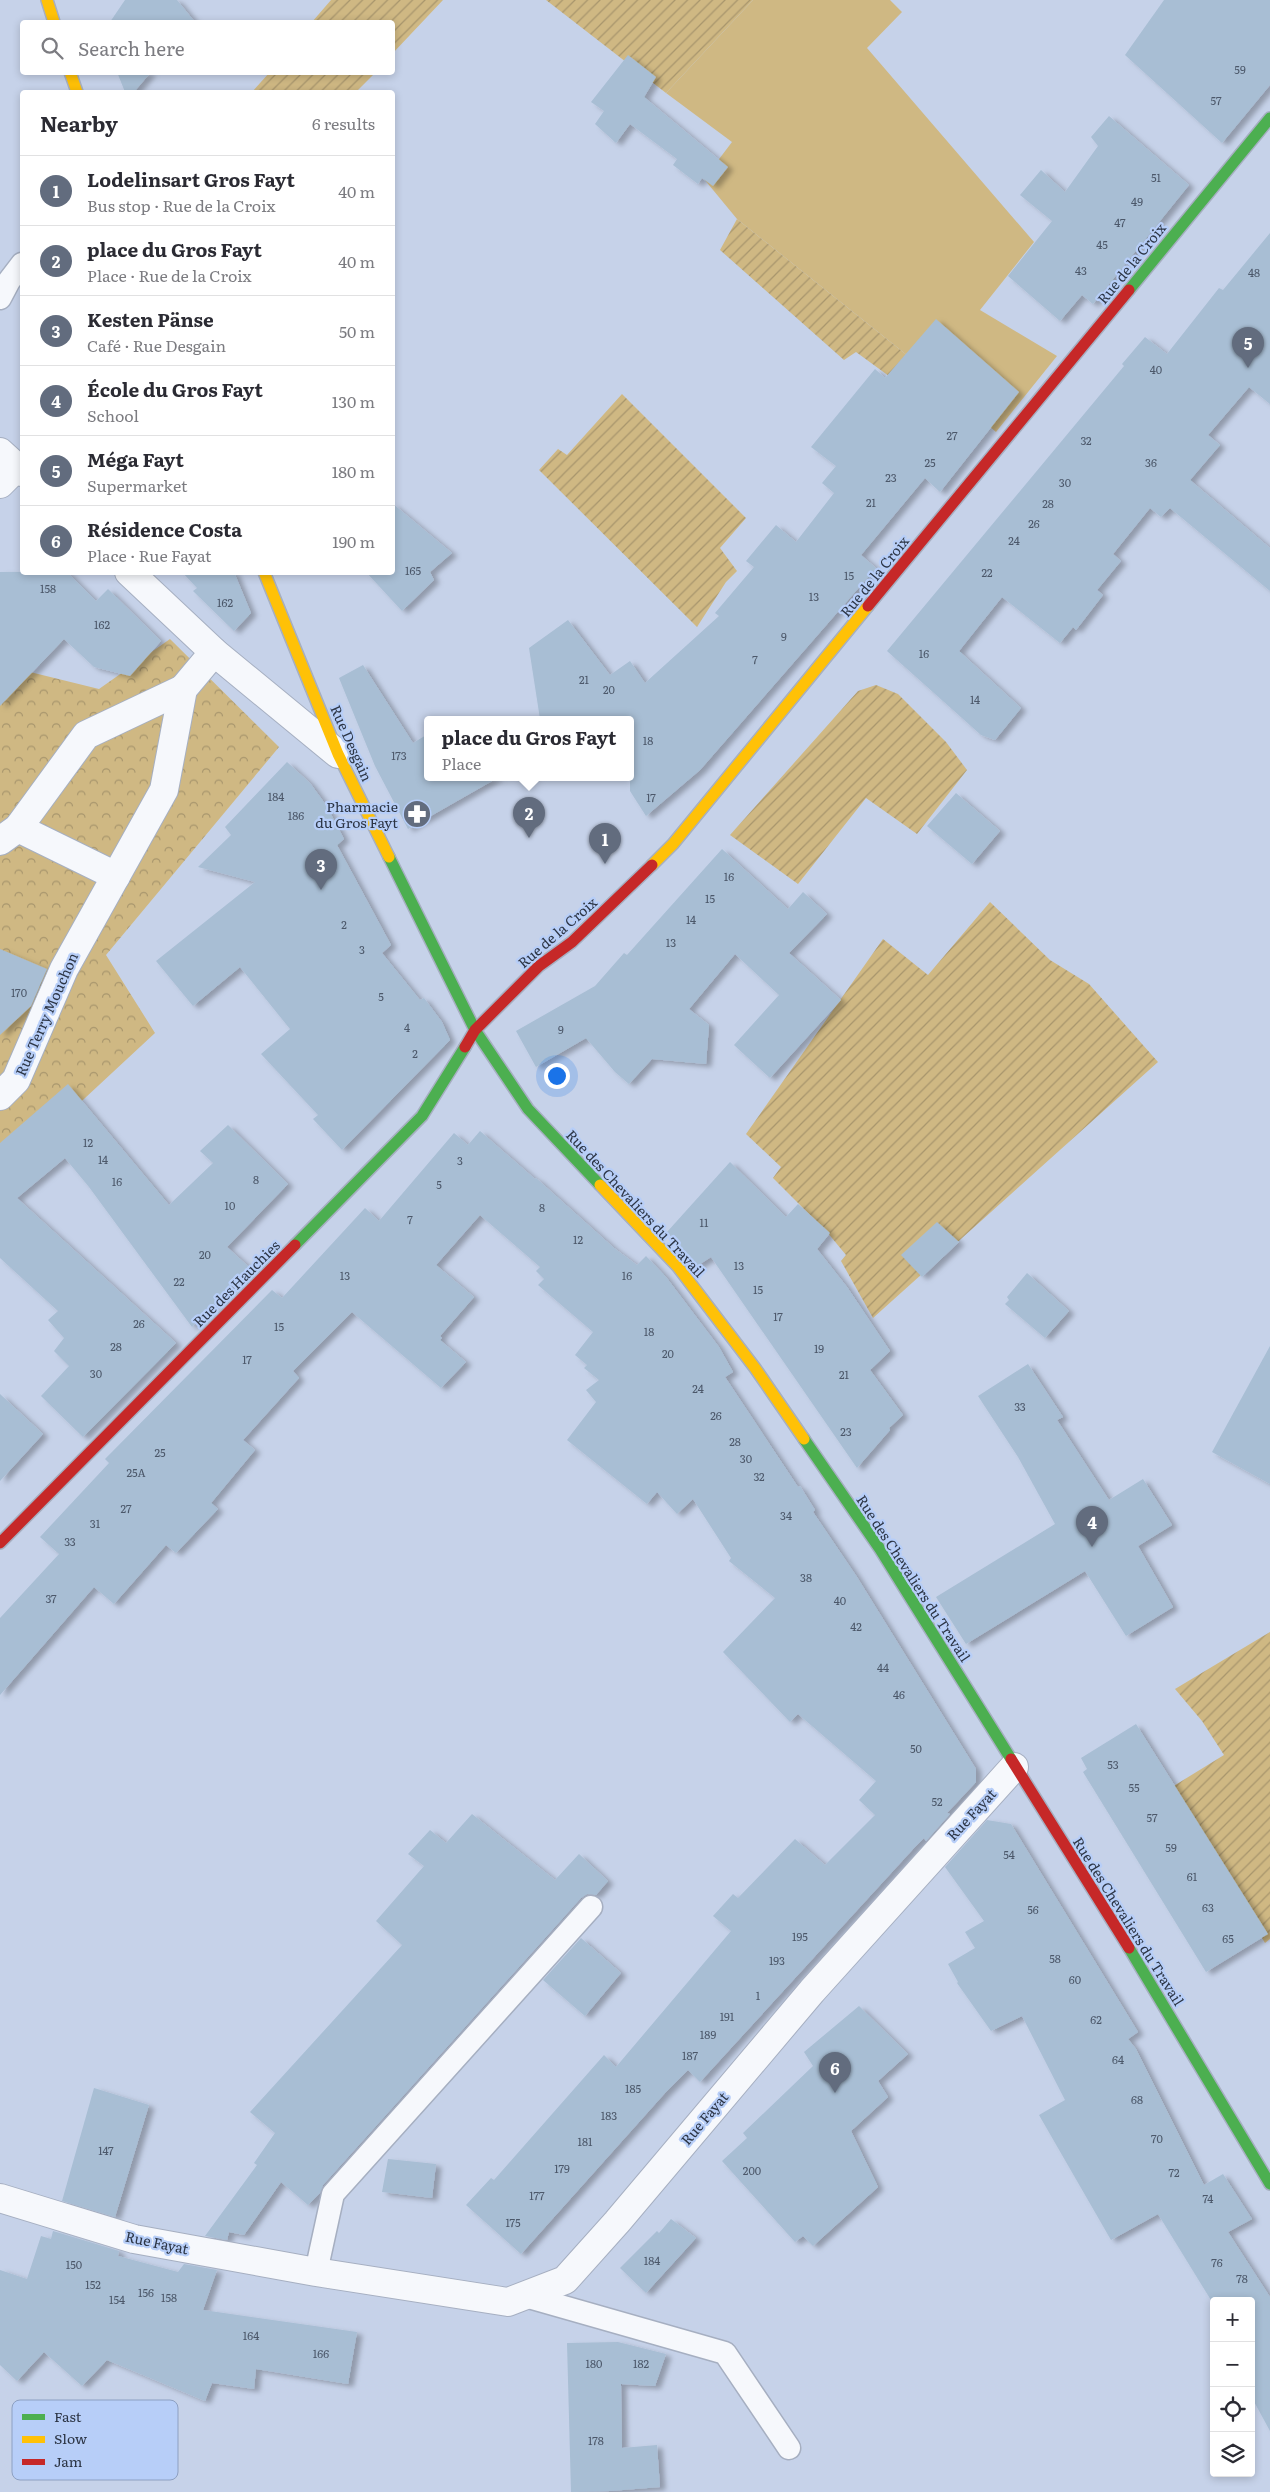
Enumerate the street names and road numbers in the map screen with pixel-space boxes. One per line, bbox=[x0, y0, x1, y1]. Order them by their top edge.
street label: Rue de la Croix bbox=[1092, 218, 1170, 308]
street label: Rue de la Croix bbox=[835, 531, 913, 621]
street label: Rue Desgain bbox=[326, 702, 378, 784]
street label: Rue de la Croix bbox=[513, 892, 601, 972]
street label: Rue Terry Mouchon bbox=[10, 949, 82, 1079]
street label: Rue des Chevaliers du Travail bbox=[562, 1125, 710, 1282]
street label: Rue des Hauchies bbox=[188, 1235, 284, 1331]
street label: Rue des Chevaliers du Travail bbox=[852, 1491, 976, 1666]
street label: Rue Fayat bbox=[942, 1784, 1000, 1844]
street label: Rue des Chevaliers du Travail bbox=[1069, 1833, 1189, 2009]
street label: Rue Fayat bbox=[676, 2087, 732, 2149]
street label: Rue Fayat bbox=[124, 2226, 191, 2258]

